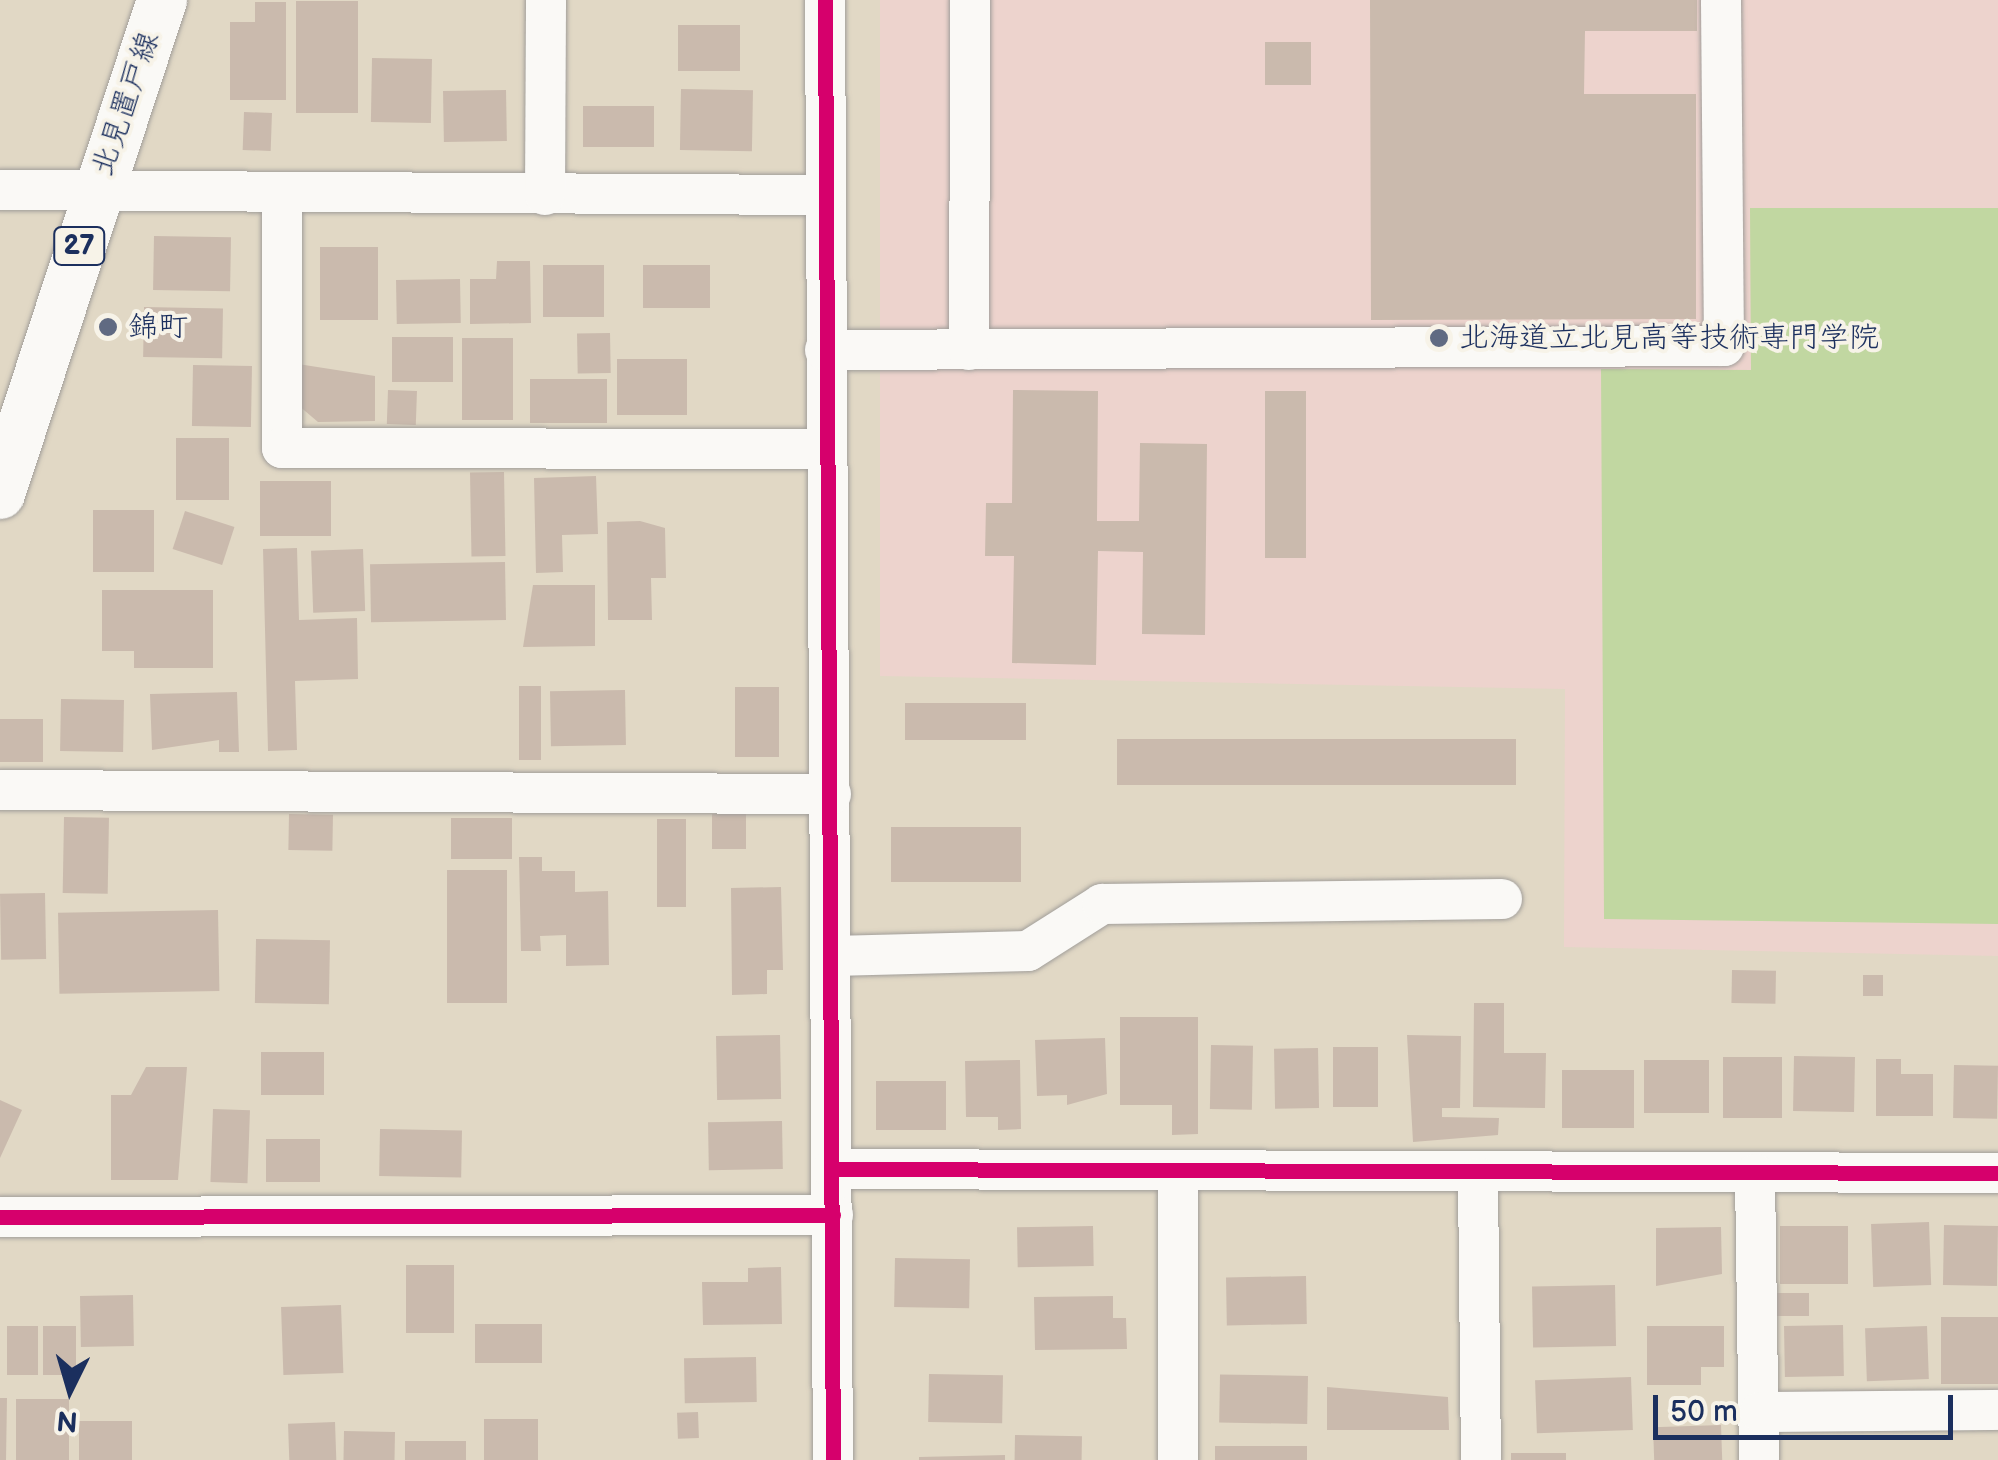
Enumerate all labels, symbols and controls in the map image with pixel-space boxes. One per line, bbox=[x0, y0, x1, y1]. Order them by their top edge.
street label: 北見置戸線 bbox=[85, 27, 167, 181]
road number: 27 bbox=[52, 223, 106, 269]
place label: 錦町 bbox=[128, 309, 188, 345]
marker: 錦町 bbox=[97, 316, 119, 338]
place label: 北海道立北見高等技術専門学院 bbox=[1459, 320, 1879, 356]
marker: 北海道立北見高等技術専門学院 bbox=[1428, 327, 1450, 349]
north arrow bbox=[20, 1340, 120, 1440]
scale bar bbox=[1658, 1375, 1958, 1437]
text: 50 m bbox=[1670, 1394, 1738, 1430]
text: N bbox=[55, 1403, 79, 1438]

